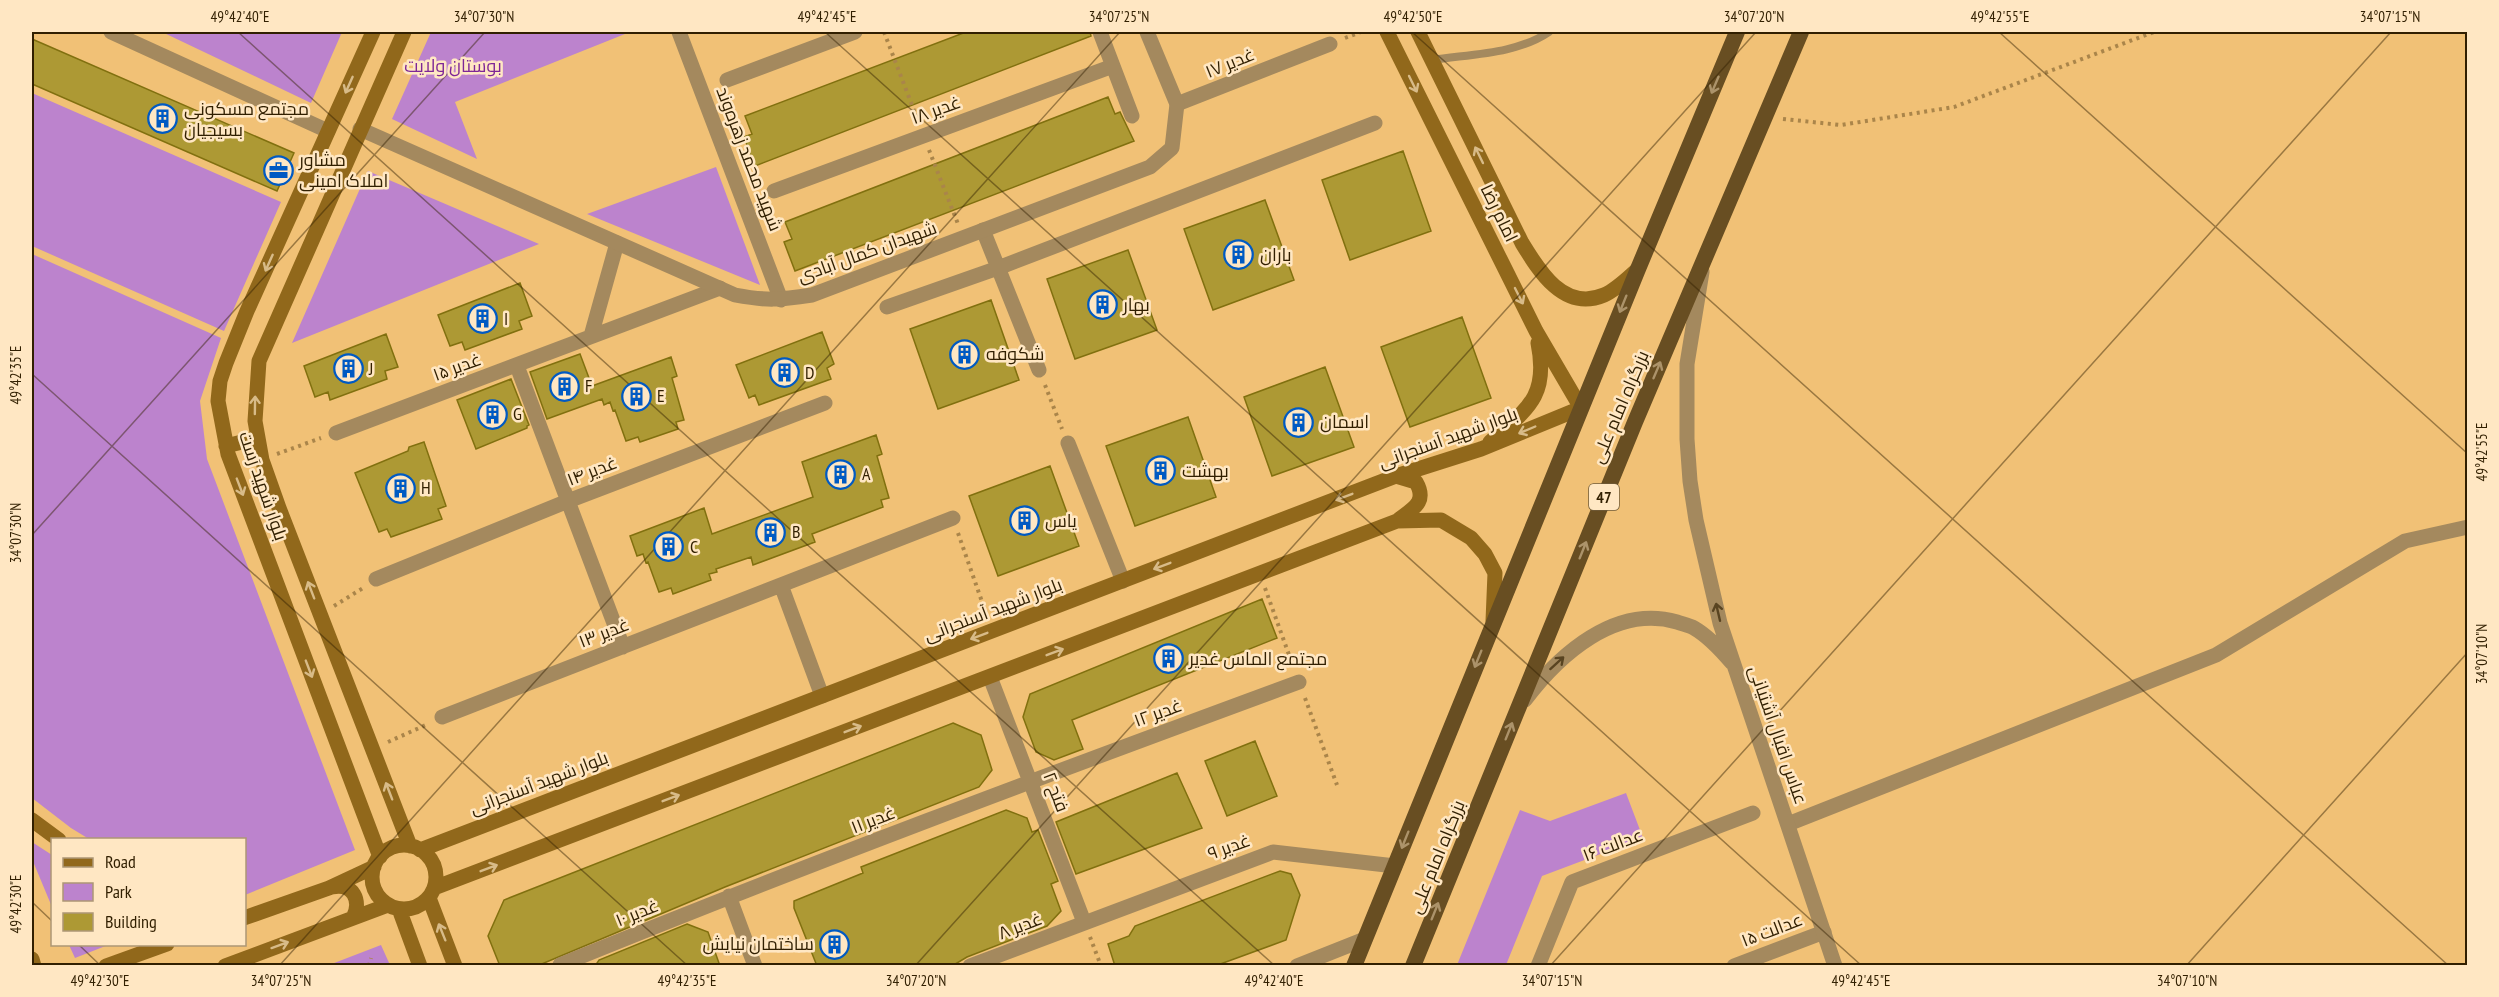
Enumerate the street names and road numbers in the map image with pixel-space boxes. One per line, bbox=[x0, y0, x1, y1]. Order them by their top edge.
street label: غدیر ۱۷ bbox=[1202, 42, 1258, 83]
street label: شهید محمد زهره‌وند bbox=[711, 83, 788, 234]
street label: غدیر ۱۸ bbox=[908, 90, 964, 129]
street label: امام رضا bbox=[1475, 180, 1523, 246]
street label: شهیدان کمال آبادی bbox=[794, 216, 940, 287]
street label: غدیر ۱۵ bbox=[430, 347, 484, 386]
street label: بزرگراه امام علی bbox=[1585, 347, 1655, 467]
street label: بلوار شهید آسنجرانی bbox=[1375, 402, 1521, 473]
street label: بلوار شهید رَست bbox=[234, 428, 293, 543]
street label: غدیر ۱۴ bbox=[564, 451, 620, 491]
road number: 47 bbox=[1589, 484, 1619, 510]
street label: بلوار شهید آسنجرانی bbox=[920, 573, 1065, 647]
street label: غدیر ۱۳ bbox=[575, 612, 632, 653]
street label: عباس اقبال آشتیانی bbox=[1744, 662, 1813, 807]
street label: غدیر ۱۲ bbox=[1131, 693, 1185, 732]
street label: بلوار شهید آسنجرانی bbox=[466, 746, 611, 820]
street label: فتح ۲ bbox=[1037, 769, 1075, 815]
street label: بزرگراه امام علی bbox=[1403, 797, 1471, 917]
street label: غدیر ۱۱ bbox=[847, 801, 898, 838]
street label: عدالت ۱۶ bbox=[1579, 823, 1646, 867]
street label: غدیر ۹ bbox=[1204, 828, 1253, 865]
street label: غدیر ۱۰ bbox=[612, 894, 662, 932]
street label: غدیر ۸ bbox=[994, 907, 1045, 944]
street label: عدالت ۱۵ bbox=[1738, 907, 1806, 952]

